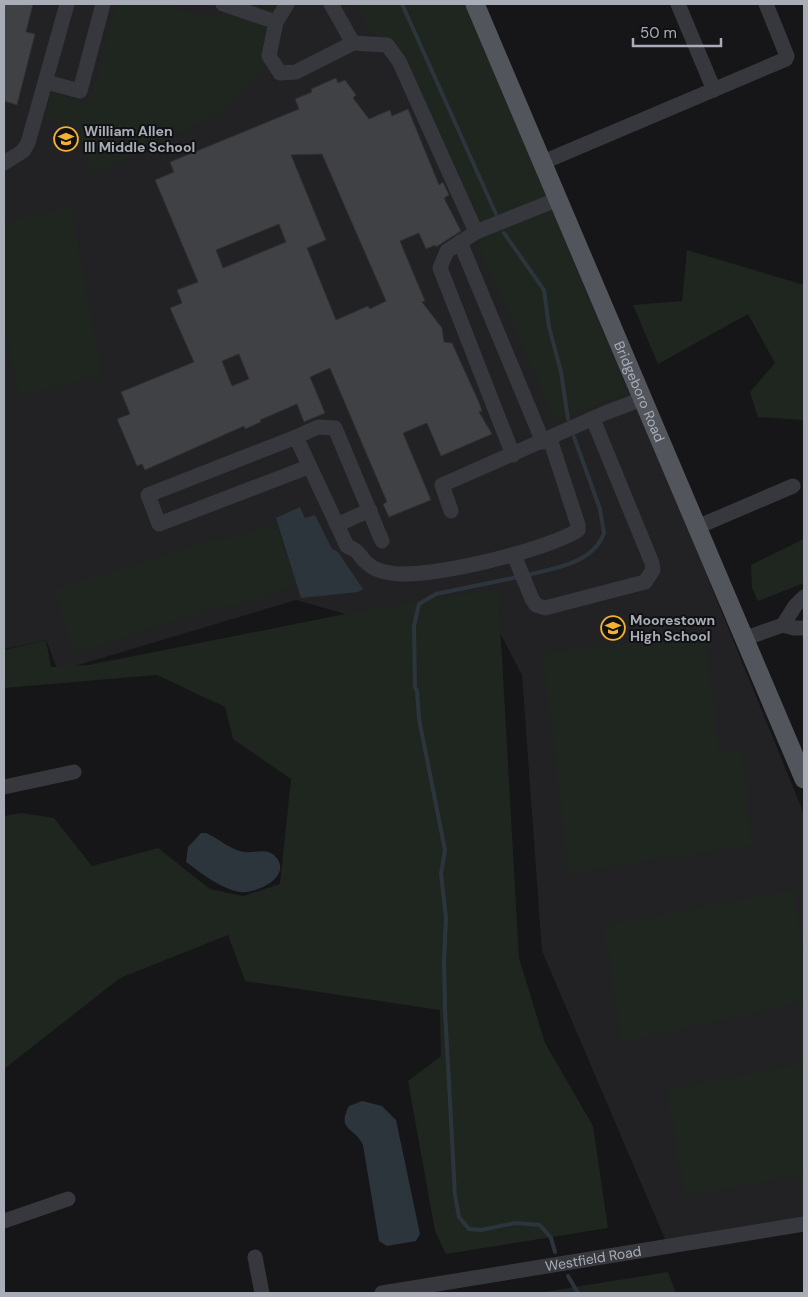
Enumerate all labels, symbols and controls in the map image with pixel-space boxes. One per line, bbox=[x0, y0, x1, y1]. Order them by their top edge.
scale bar bbox=[633, 15, 720, 47]
text: 50 m bbox=[640, 23, 677, 43]
place label: William Allen III Middle School bbox=[84, 122, 195, 156]
school or university icon: William Allen III Middle School bbox=[53, 126, 79, 152]
street label: Bridgeboro Road bbox=[610, 338, 669, 445]
place label: Moorestown High School bbox=[630, 611, 715, 645]
school or university icon: Moorestown High School bbox=[600, 615, 626, 641]
street label: Westfield Road bbox=[544, 1242, 643, 1275]

